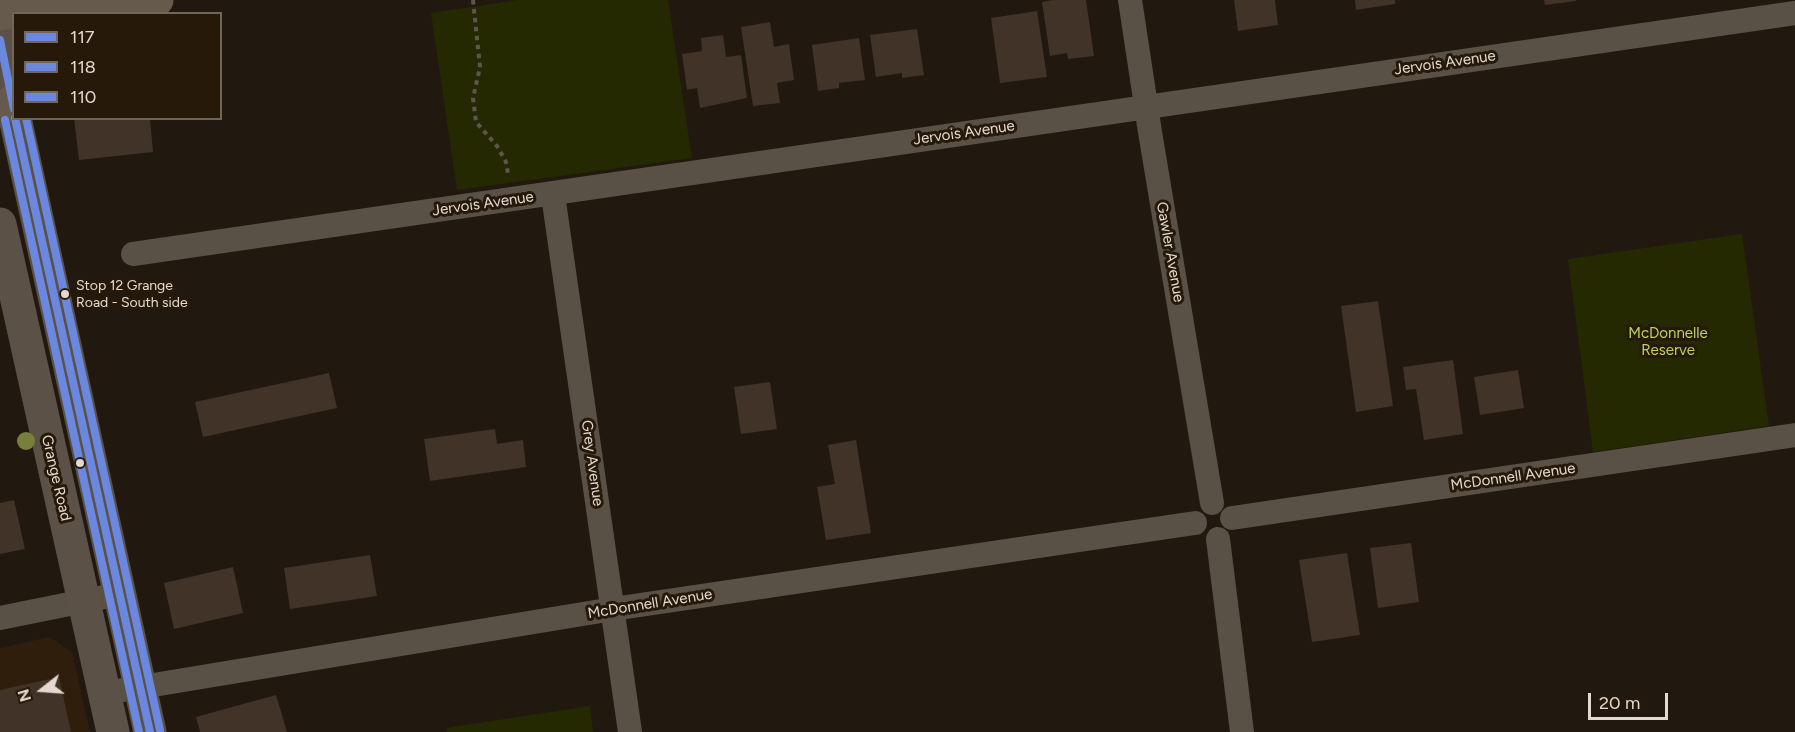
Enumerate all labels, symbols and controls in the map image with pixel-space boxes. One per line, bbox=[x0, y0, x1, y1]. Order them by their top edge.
legend bbox=[12, 12, 222, 120]
text: 117 bbox=[70, 26, 95, 48]
street label: Jervois Avenue bbox=[1393, 47, 1497, 79]
text: 118 bbox=[70, 56, 96, 78]
text: 110 bbox=[70, 86, 96, 108]
street label: Jervois Avenue bbox=[912, 117, 1016, 149]
street label: Jervois Avenue bbox=[431, 188, 535, 220]
street label: Gawler Avenue bbox=[1152, 200, 1188, 304]
place label: Stop 12 Grange Road - South side bbox=[76, 278, 188, 310]
marker: Stop 12 Grange Road - South side bbox=[59, 288, 71, 300]
park label: McDonnelle Reserve bbox=[1628, 325, 1708, 360]
street label: Grey Avenue bbox=[577, 419, 607, 507]
street label: Grange Road bbox=[37, 433, 75, 523]
unlabelled marker bbox=[74, 457, 86, 469]
street label: McDonnell Avenue bbox=[1449, 459, 1577, 495]
street label: McDonnell Avenue bbox=[586, 585, 714, 623]
north arrow bbox=[12, 660, 72, 720]
scale bar bbox=[1591, 681, 1670, 719]
text: N bbox=[13, 687, 35, 704]
text: 20 m bbox=[1599, 692, 1640, 714]

